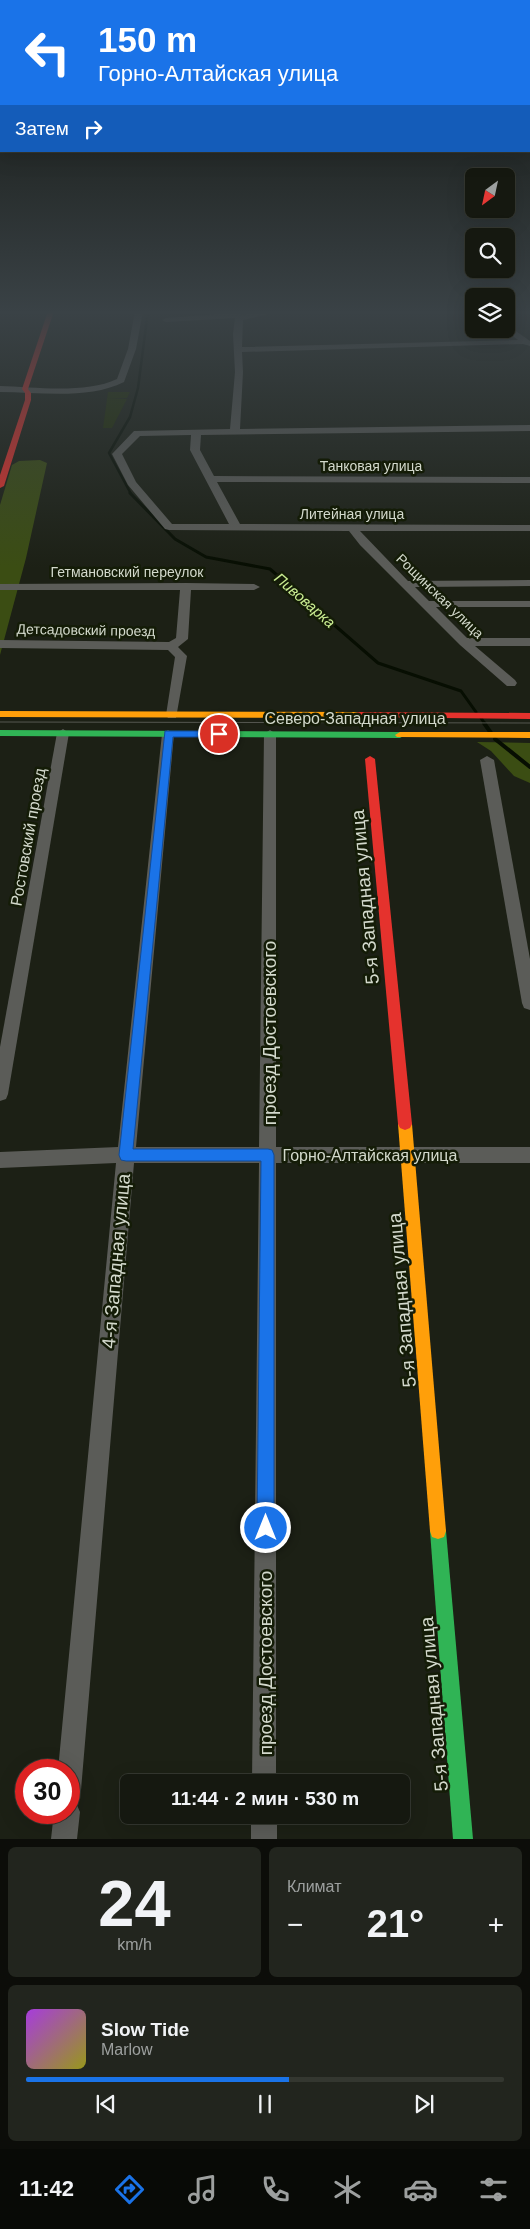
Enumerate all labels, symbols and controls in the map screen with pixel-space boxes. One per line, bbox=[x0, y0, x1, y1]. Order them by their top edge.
icon: left bbox=[15, 20, 80, 85]
text: 150 m bbox=[98, 20, 197, 59]
text: Горно-Алтайская улица bbox=[98, 61, 338, 86]
icon: right bbox=[79, 115, 107, 143]
text: Затем bbox=[15, 118, 69, 139]
north arrow bbox=[465, 168, 515, 218]
map controls bbox=[465, 168, 515, 338]
button: search bbox=[465, 228, 515, 278]
button: layers bbox=[465, 288, 515, 338]
street label: Танковая улица bbox=[320, 458, 422, 474]
street label: Литейная улица bbox=[300, 506, 404, 522]
street label: Рощинская улица bbox=[393, 550, 487, 642]
street label: Гетмановский переулок bbox=[51, 564, 204, 580]
water label: Пивоварка bbox=[271, 569, 339, 631]
street label: Детсадовский проезд bbox=[17, 621, 155, 639]
street label: Северо-Западная улица bbox=[264, 710, 446, 727]
pin bbox=[198, 713, 240, 755]
icon: arrive bbox=[205, 720, 233, 748]
street label: Ростовский проезд bbox=[7, 766, 49, 907]
street label: 5-я Западная улица bbox=[347, 808, 383, 985]
street label: проезд Достоевского bbox=[259, 941, 280, 1125]
street label: Горно-Алтайская улица bbox=[283, 1147, 457, 1164]
street label: 4-я Западная улица bbox=[98, 1172, 134, 1349]
street label: 5-я Западная улица bbox=[384, 1211, 420, 1388]
position arrow bbox=[239, 1501, 291, 1553]
street label: проезд Достоевского bbox=[255, 1571, 276, 1755]
street label: 5-я Западная улица bbox=[416, 1615, 452, 1792]
speed limit sign: 30 bbox=[15, 1759, 80, 1824]
text: 11:44 · 2 мин · 530 m bbox=[171, 1788, 359, 1809]
text: 24 bbox=[98, 1867, 171, 1940]
text: Климат bbox=[287, 1878, 341, 1895]
text: 21° bbox=[367, 1903, 424, 1945]
text: − bbox=[287, 1909, 303, 1940]
text: + bbox=[488, 1909, 504, 1940]
text: km/h bbox=[117, 1936, 152, 1953]
text: Slow Tide bbox=[101, 2019, 189, 2040]
text: Marlow bbox=[101, 2041, 153, 2058]
icon: previous bbox=[92, 2090, 120, 2118]
icon: pause bbox=[251, 2090, 279, 2118]
icon: next bbox=[410, 2090, 438, 2118]
icon: directions bbox=[112, 2172, 147, 2207]
icon: music bbox=[185, 2172, 220, 2207]
icon: phone bbox=[258, 2172, 293, 2207]
icon: climate bbox=[330, 2172, 365, 2207]
icon: car bbox=[403, 2172, 438, 2207]
icon: filters bbox=[476, 2172, 511, 2207]
text: 11:42 bbox=[19, 2176, 74, 2201]

